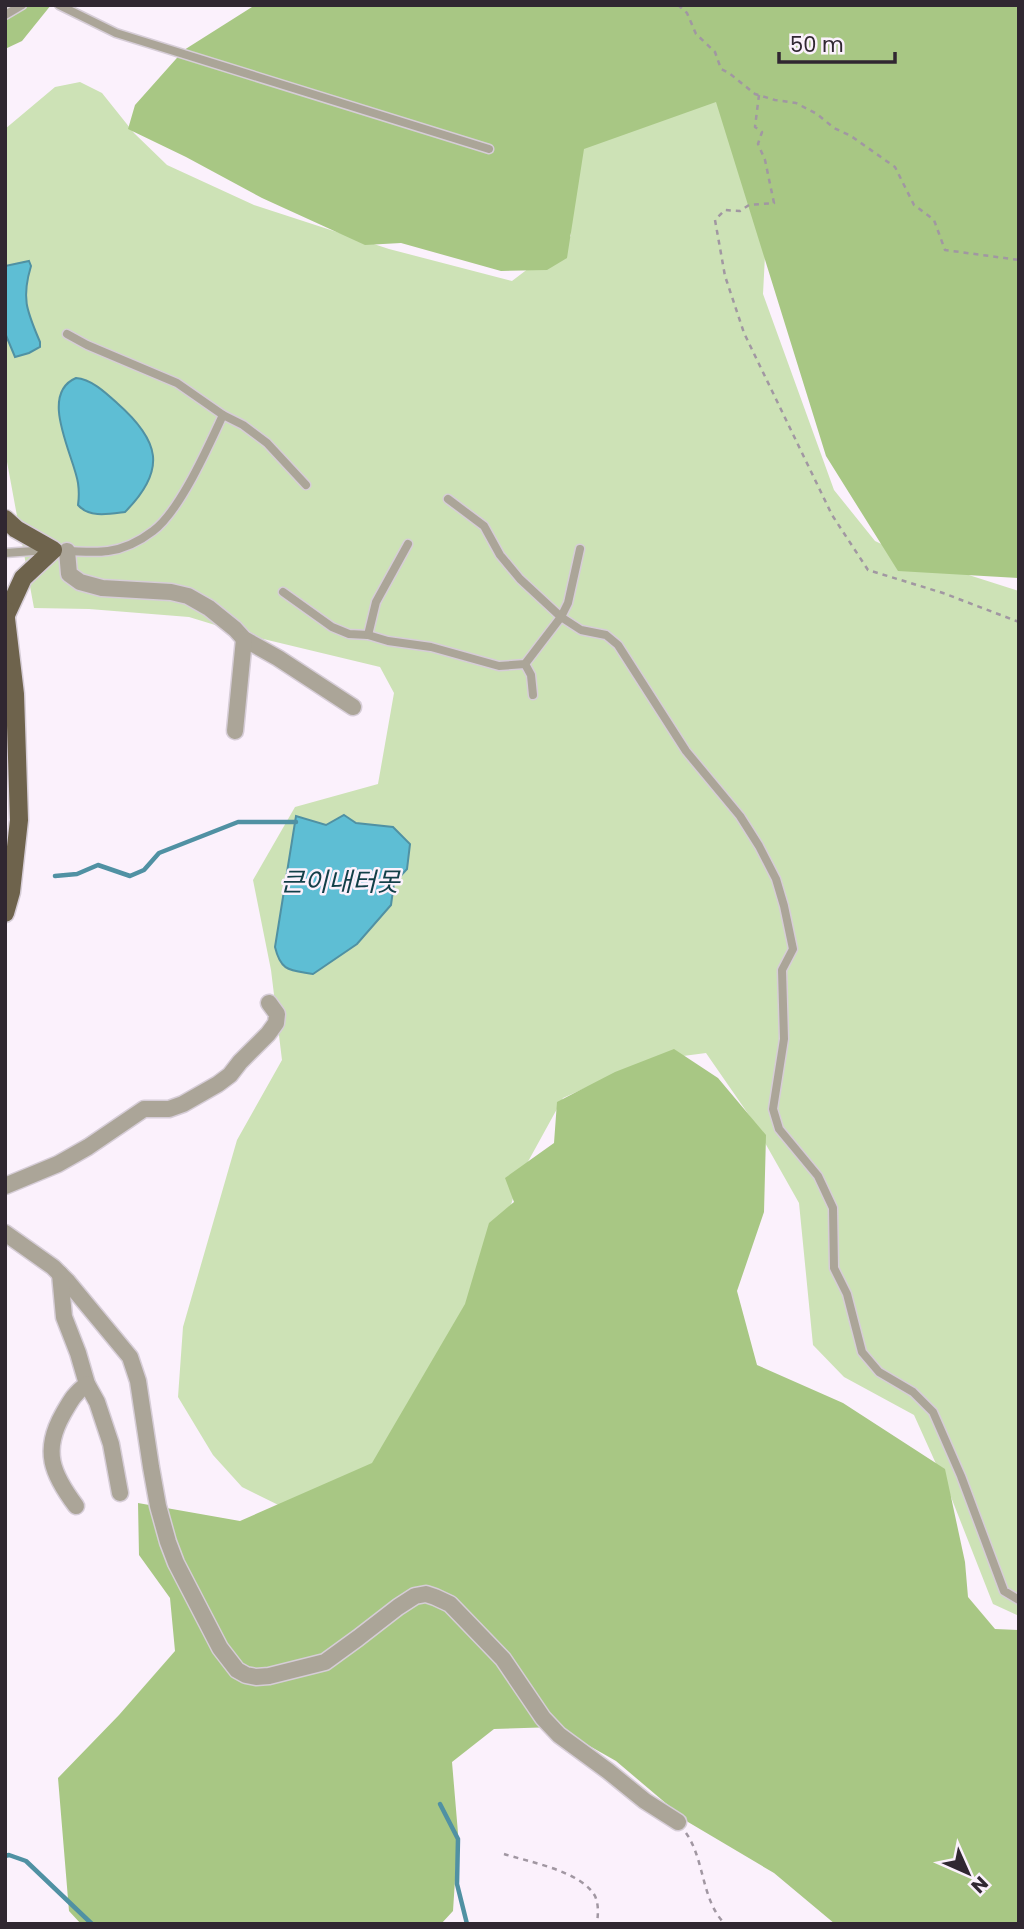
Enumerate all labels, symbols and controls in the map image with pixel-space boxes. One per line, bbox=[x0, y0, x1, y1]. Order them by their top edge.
scale bar bbox=[779, 21, 894, 65]
text: 50 m bbox=[790, 30, 844, 59]
water label: 큰이내터못 bbox=[280, 864, 402, 900]
north arrow bbox=[933, 1838, 1003, 1908]
text: N bbox=[965, 1870, 994, 1899]

